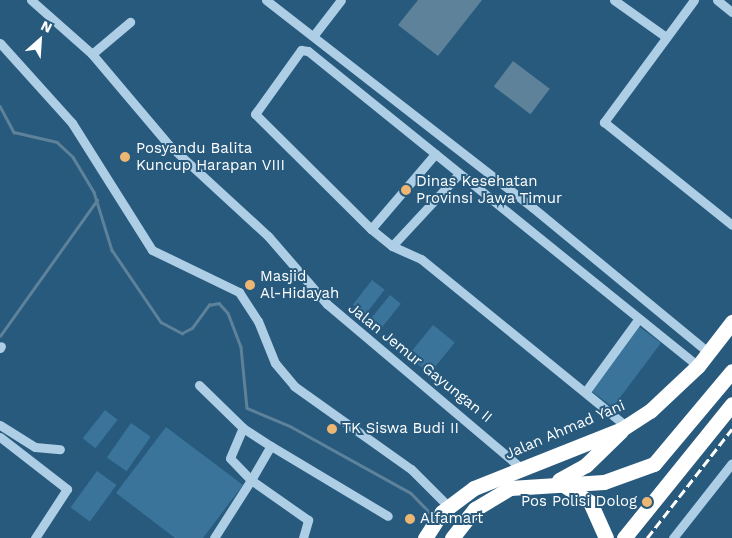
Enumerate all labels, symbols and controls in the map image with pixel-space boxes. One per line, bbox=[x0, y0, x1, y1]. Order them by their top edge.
north arrow bbox=[15, 15, 65, 65]
text: N bbox=[38, 17, 55, 36]
place label: Posyandu Balita Kuncup Harapan VIII bbox=[136, 139, 285, 174]
marker: Posyandu Balita Kuncup Harapan VIII bbox=[118, 150, 132, 164]
place label: Dinas Kesehatan Provinsi Jawa Timur bbox=[416, 172, 563, 207]
marker: Dinas Kesehatan Provinsi Jawa Timur bbox=[400, 184, 412, 196]
place label: Masjid Al-Hidayah bbox=[260, 267, 339, 302]
marker: Masjid Al-Hidayah bbox=[244, 279, 256, 291]
street label: Jalan Jemur Gayungan II bbox=[344, 299, 496, 427]
street label: Jalan Ahmad Yani bbox=[502, 396, 628, 464]
place label: TK Siswa Budi II bbox=[342, 420, 459, 438]
marker: TK Siswa Budi II bbox=[326, 423, 338, 435]
place label: Pos Polisi Dolog bbox=[521, 493, 637, 511]
marker: Pos Polisi Dolog bbox=[641, 496, 653, 508]
place label: Alfamart bbox=[420, 510, 483, 528]
marker: Alfamart bbox=[404, 513, 416, 525]

